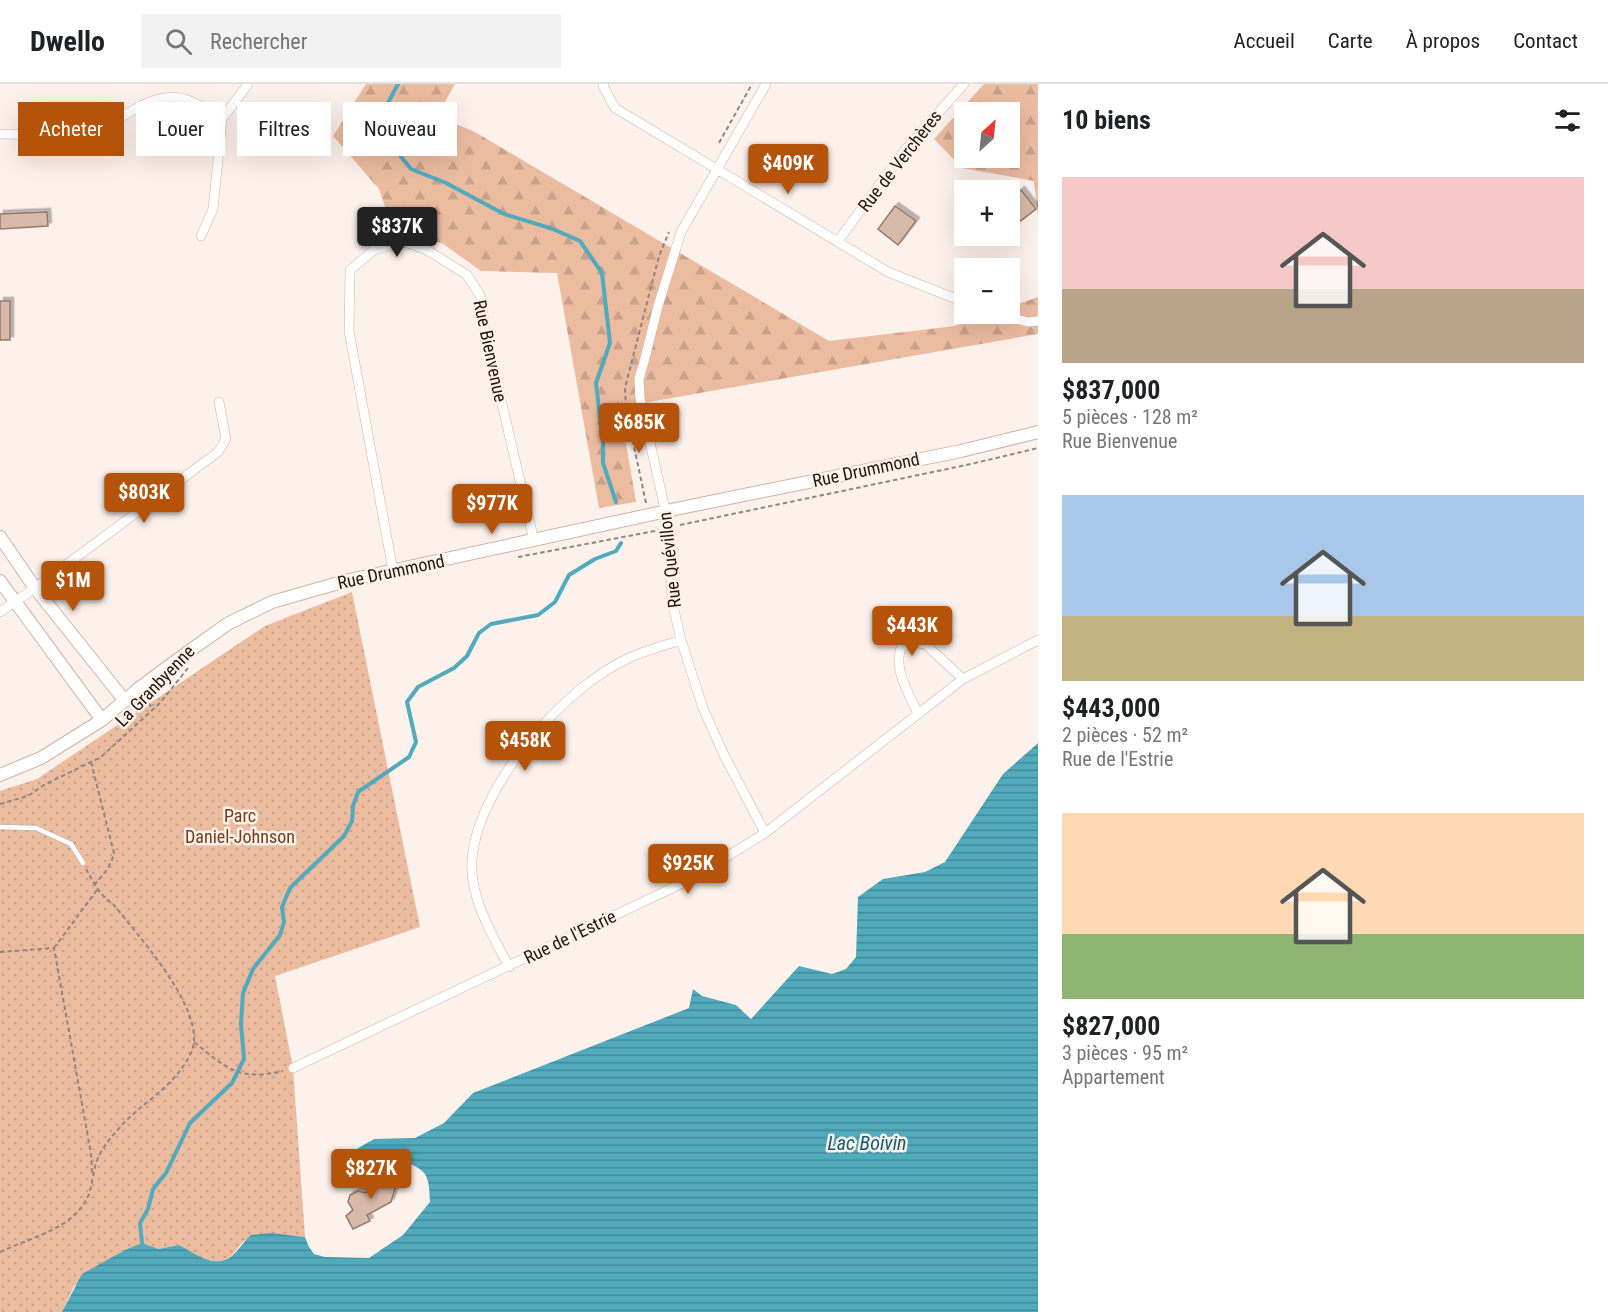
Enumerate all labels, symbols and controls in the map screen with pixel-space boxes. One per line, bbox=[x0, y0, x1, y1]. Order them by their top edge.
search box bbox=[141, 14, 561, 68]
text: Dwello bbox=[30, 25, 105, 58]
icon: search bbox=[162, 25, 195, 58]
text: Rechercher bbox=[210, 29, 307, 54]
text: Accueil bbox=[1234, 29, 1295, 53]
text: Carte bbox=[1328, 29, 1373, 53]
text: À propos bbox=[1406, 29, 1480, 53]
text: Contact bbox=[1513, 29, 1578, 53]
chip: Acheter bbox=[18, 102, 124, 156]
chip: Louer bbox=[136, 102, 225, 156]
chip: Filtres bbox=[237, 102, 331, 156]
chip: Nouveau bbox=[343, 102, 457, 156]
north arrow bbox=[954, 102, 1020, 168]
map controls bbox=[954, 102, 1020, 324]
icon: filters bbox=[1551, 104, 1584, 137]
text: 10 biens bbox=[1062, 105, 1151, 135]
street label: Rue de Verchères bbox=[853, 106, 946, 216]
pin: $409K bbox=[746, 144, 830, 195]
text: $409K bbox=[762, 151, 814, 175]
button: + bbox=[954, 180, 1020, 246]
pin: $837K bbox=[355, 207, 439, 258]
text: $837K bbox=[371, 214, 423, 238]
icon: home bbox=[1269, 216, 1377, 324]
button: − bbox=[954, 258, 1020, 324]
street label: Rue Bienvenue bbox=[469, 298, 512, 404]
text: $837,000 bbox=[1062, 375, 1160, 405]
pin: $685K bbox=[597, 403, 681, 454]
text: 5 pièces · 128 m² bbox=[1062, 405, 1198, 429]
text: $685K bbox=[613, 410, 665, 434]
text: Rue Bienvenue bbox=[1062, 429, 1177, 453]
street label: Rue Drummond bbox=[810, 448, 921, 491]
pin: $803K bbox=[102, 473, 186, 524]
text: $803K bbox=[118, 480, 170, 504]
pin: $977K bbox=[450, 484, 534, 535]
text: $977K bbox=[466, 491, 518, 515]
street label: Rue Quévillon bbox=[654, 511, 685, 609]
icon: home bbox=[1269, 534, 1377, 642]
street label: Rue Drummond bbox=[335, 550, 446, 593]
pin: $1M bbox=[44, 561, 102, 612]
text: $1M bbox=[55, 568, 91, 592]
pin: $443K bbox=[870, 606, 954, 657]
text: $443K bbox=[886, 613, 938, 637]
street label: La Granbyenne bbox=[111, 641, 199, 731]
text: $443,000 bbox=[1062, 693, 1160, 723]
pin: $458K bbox=[483, 721, 567, 772]
text: 2 pièces · 52 m² bbox=[1062, 723, 1188, 747]
text: $458K bbox=[499, 728, 551, 752]
text: Rue de l'Estrie bbox=[1062, 747, 1173, 771]
park label: Parc Daniel-Johnson bbox=[185, 805, 295, 847]
pin: $925K bbox=[646, 844, 730, 895]
text: $925K bbox=[662, 851, 714, 875]
icon: home bbox=[1269, 852, 1377, 960]
street label: Rue de l'Estrie bbox=[520, 905, 619, 968]
text: $827,000 bbox=[1062, 1011, 1160, 1041]
text: 3 pièces · 95 m² bbox=[1062, 1041, 1188, 1065]
text: Appartement bbox=[1062, 1065, 1165, 1089]
water label: Lac Boivin bbox=[828, 1131, 906, 1155]
pin: $827K bbox=[329, 1149, 413, 1200]
text: $827K bbox=[345, 1156, 397, 1180]

